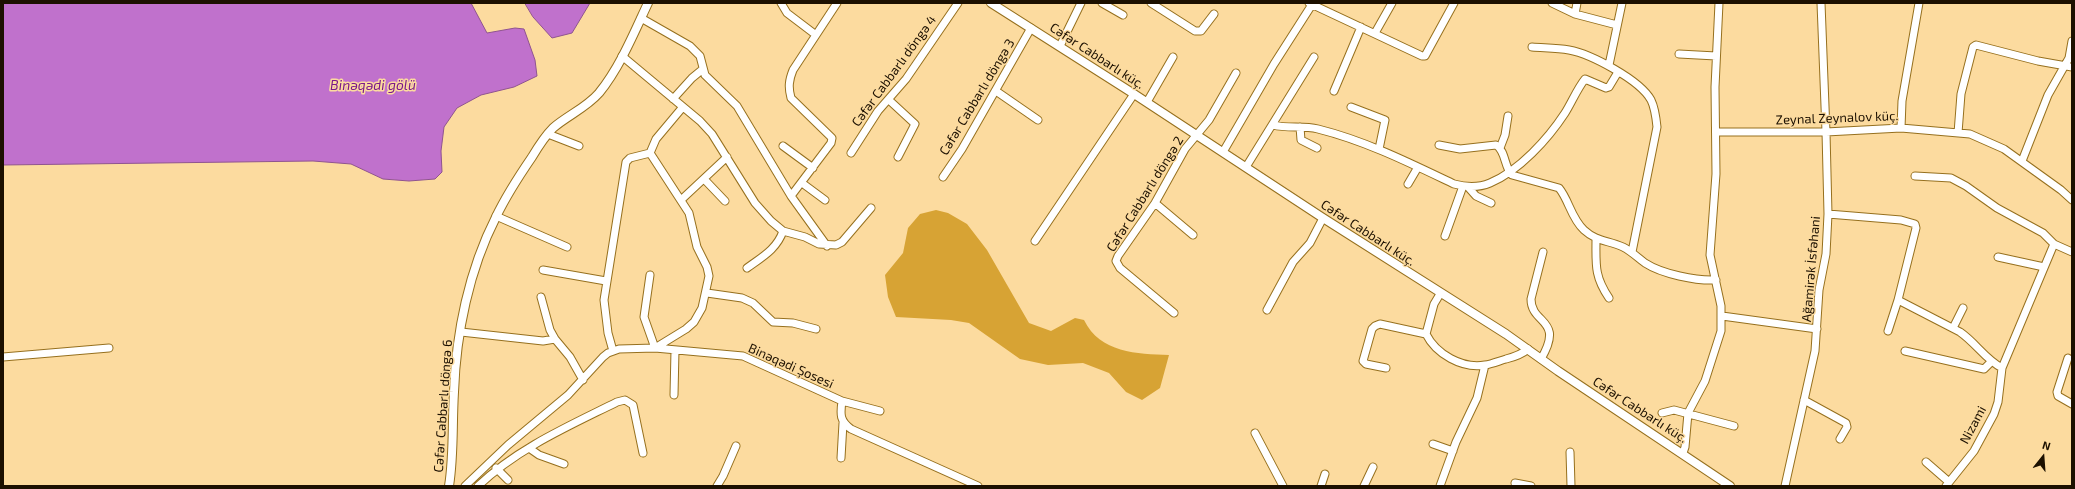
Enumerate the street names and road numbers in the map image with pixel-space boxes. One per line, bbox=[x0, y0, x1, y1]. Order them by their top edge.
street label: Cəfər Cabbarlı döngə 4 bbox=[848, 12, 940, 130]
street label: Cəfər Cabbarlı küç. bbox=[1047, 20, 1147, 92]
street label: Cəfər Cabbarlı döngə 3 bbox=[936, 36, 1018, 158]
street label: Zeynal Zeynalov küç. bbox=[1775, 108, 1899, 128]
street label: Cəfər Cabbarlı döngə 2 bbox=[1103, 133, 1187, 255]
street label: Cəfər Cabbarlı küç. bbox=[1318, 197, 1418, 269]
street label: Ağamirək İsfəhani bbox=[1799, 215, 1823, 323]
street label: Cəfər Cabbarlı döngə 6 bbox=[431, 339, 455, 473]
street label: Binəqədi Şosesi bbox=[746, 340, 836, 392]
street label: Cəfər Cabbarlı küç. bbox=[1590, 374, 1690, 446]
street label: Nizami bbox=[1957, 403, 1989, 447]

